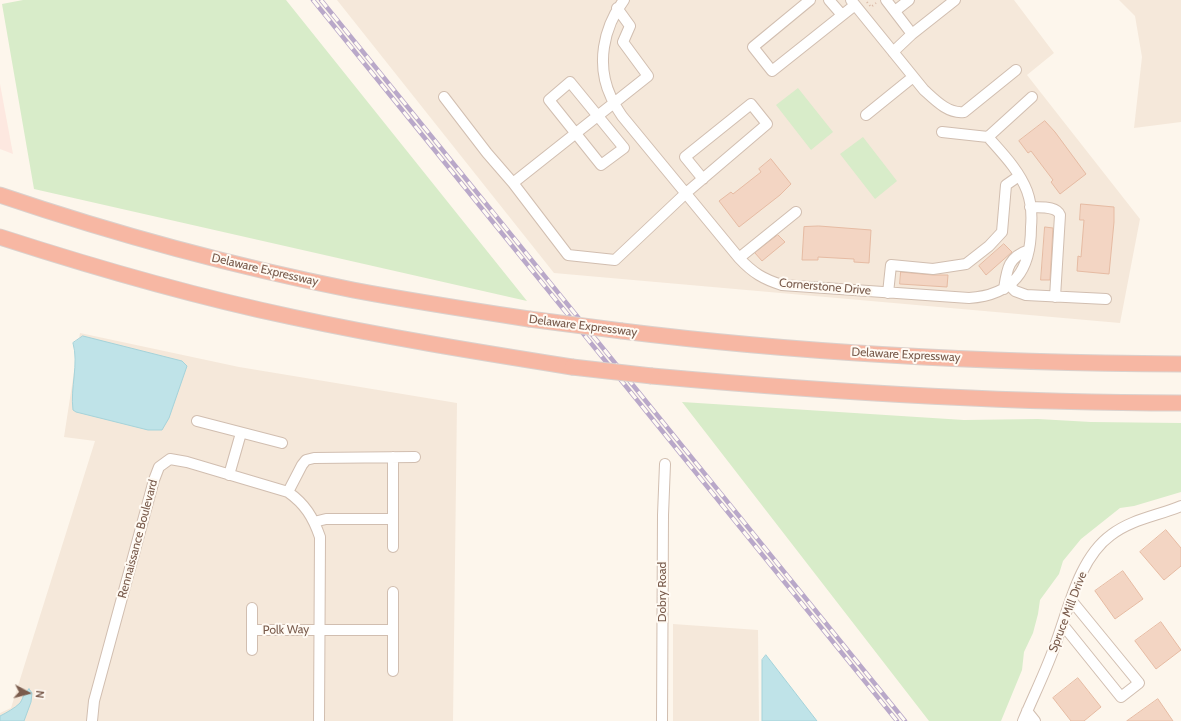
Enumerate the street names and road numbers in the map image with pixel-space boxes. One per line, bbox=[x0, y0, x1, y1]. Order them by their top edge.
street label: Delaware Expressway bbox=[210, 251, 320, 289]
street label: Cornerstone Drive bbox=[778, 276, 872, 298]
street label: Delaware Expressway bbox=[528, 312, 638, 340]
street label: Delaware Expressway bbox=[851, 345, 961, 365]
street label: Rennaissance Boulevard bbox=[115, 478, 161, 600]
street label: Dobry Road bbox=[655, 562, 669, 622]
street label: Spruce Mill Drive bbox=[1046, 570, 1090, 654]
street label: Polk Way bbox=[263, 622, 309, 638]

